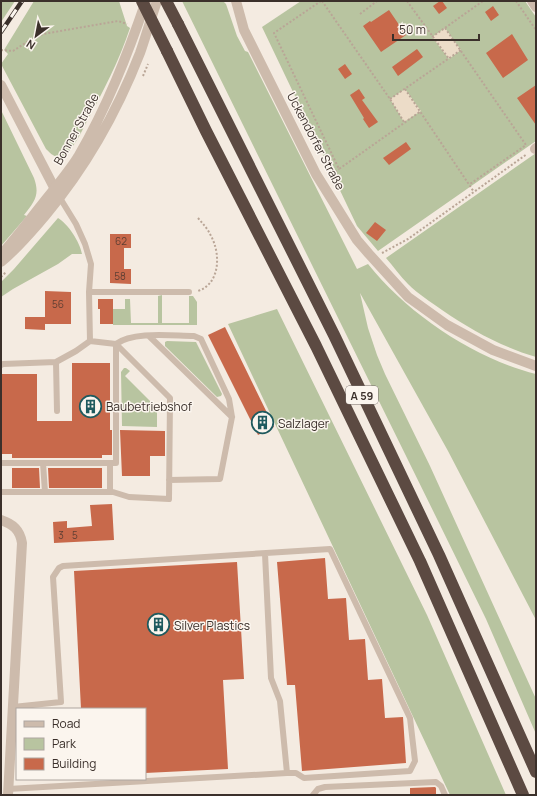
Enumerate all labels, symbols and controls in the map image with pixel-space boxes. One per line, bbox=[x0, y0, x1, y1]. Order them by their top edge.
north arrow bbox=[16, 16, 56, 56]
scale bar bbox=[393, 16, 479, 42]
text: 50 m bbox=[399, 21, 426, 38]
text: N bbox=[23, 36, 38, 53]
street label: Uckendorfer Straße bbox=[283, 89, 349, 193]
street label: Bonner Straße bbox=[49, 90, 103, 168]
house number: 62 bbox=[115, 234, 127, 248]
house number: 58 bbox=[114, 269, 126, 283]
house number: 56 bbox=[52, 297, 64, 311]
road number: A 59 bbox=[346, 386, 378, 404]
building icon: Baubetriebshof bbox=[78, 393, 104, 419]
place label: Baubetriebshof bbox=[106, 398, 193, 415]
building icon: Salzlager bbox=[249, 410, 275, 436]
place label: Salzlager bbox=[278, 415, 330, 432]
house number: 3 bbox=[58, 528, 64, 542]
house number: 5 bbox=[72, 528, 78, 542]
building icon: Silver Plastics bbox=[146, 612, 172, 638]
place label: Silver Plastics bbox=[174, 617, 250, 634]
legend bbox=[16, 708, 146, 780]
text: Road bbox=[52, 715, 80, 732]
text: Park bbox=[52, 735, 77, 752]
text: Building bbox=[52, 755, 96, 772]

